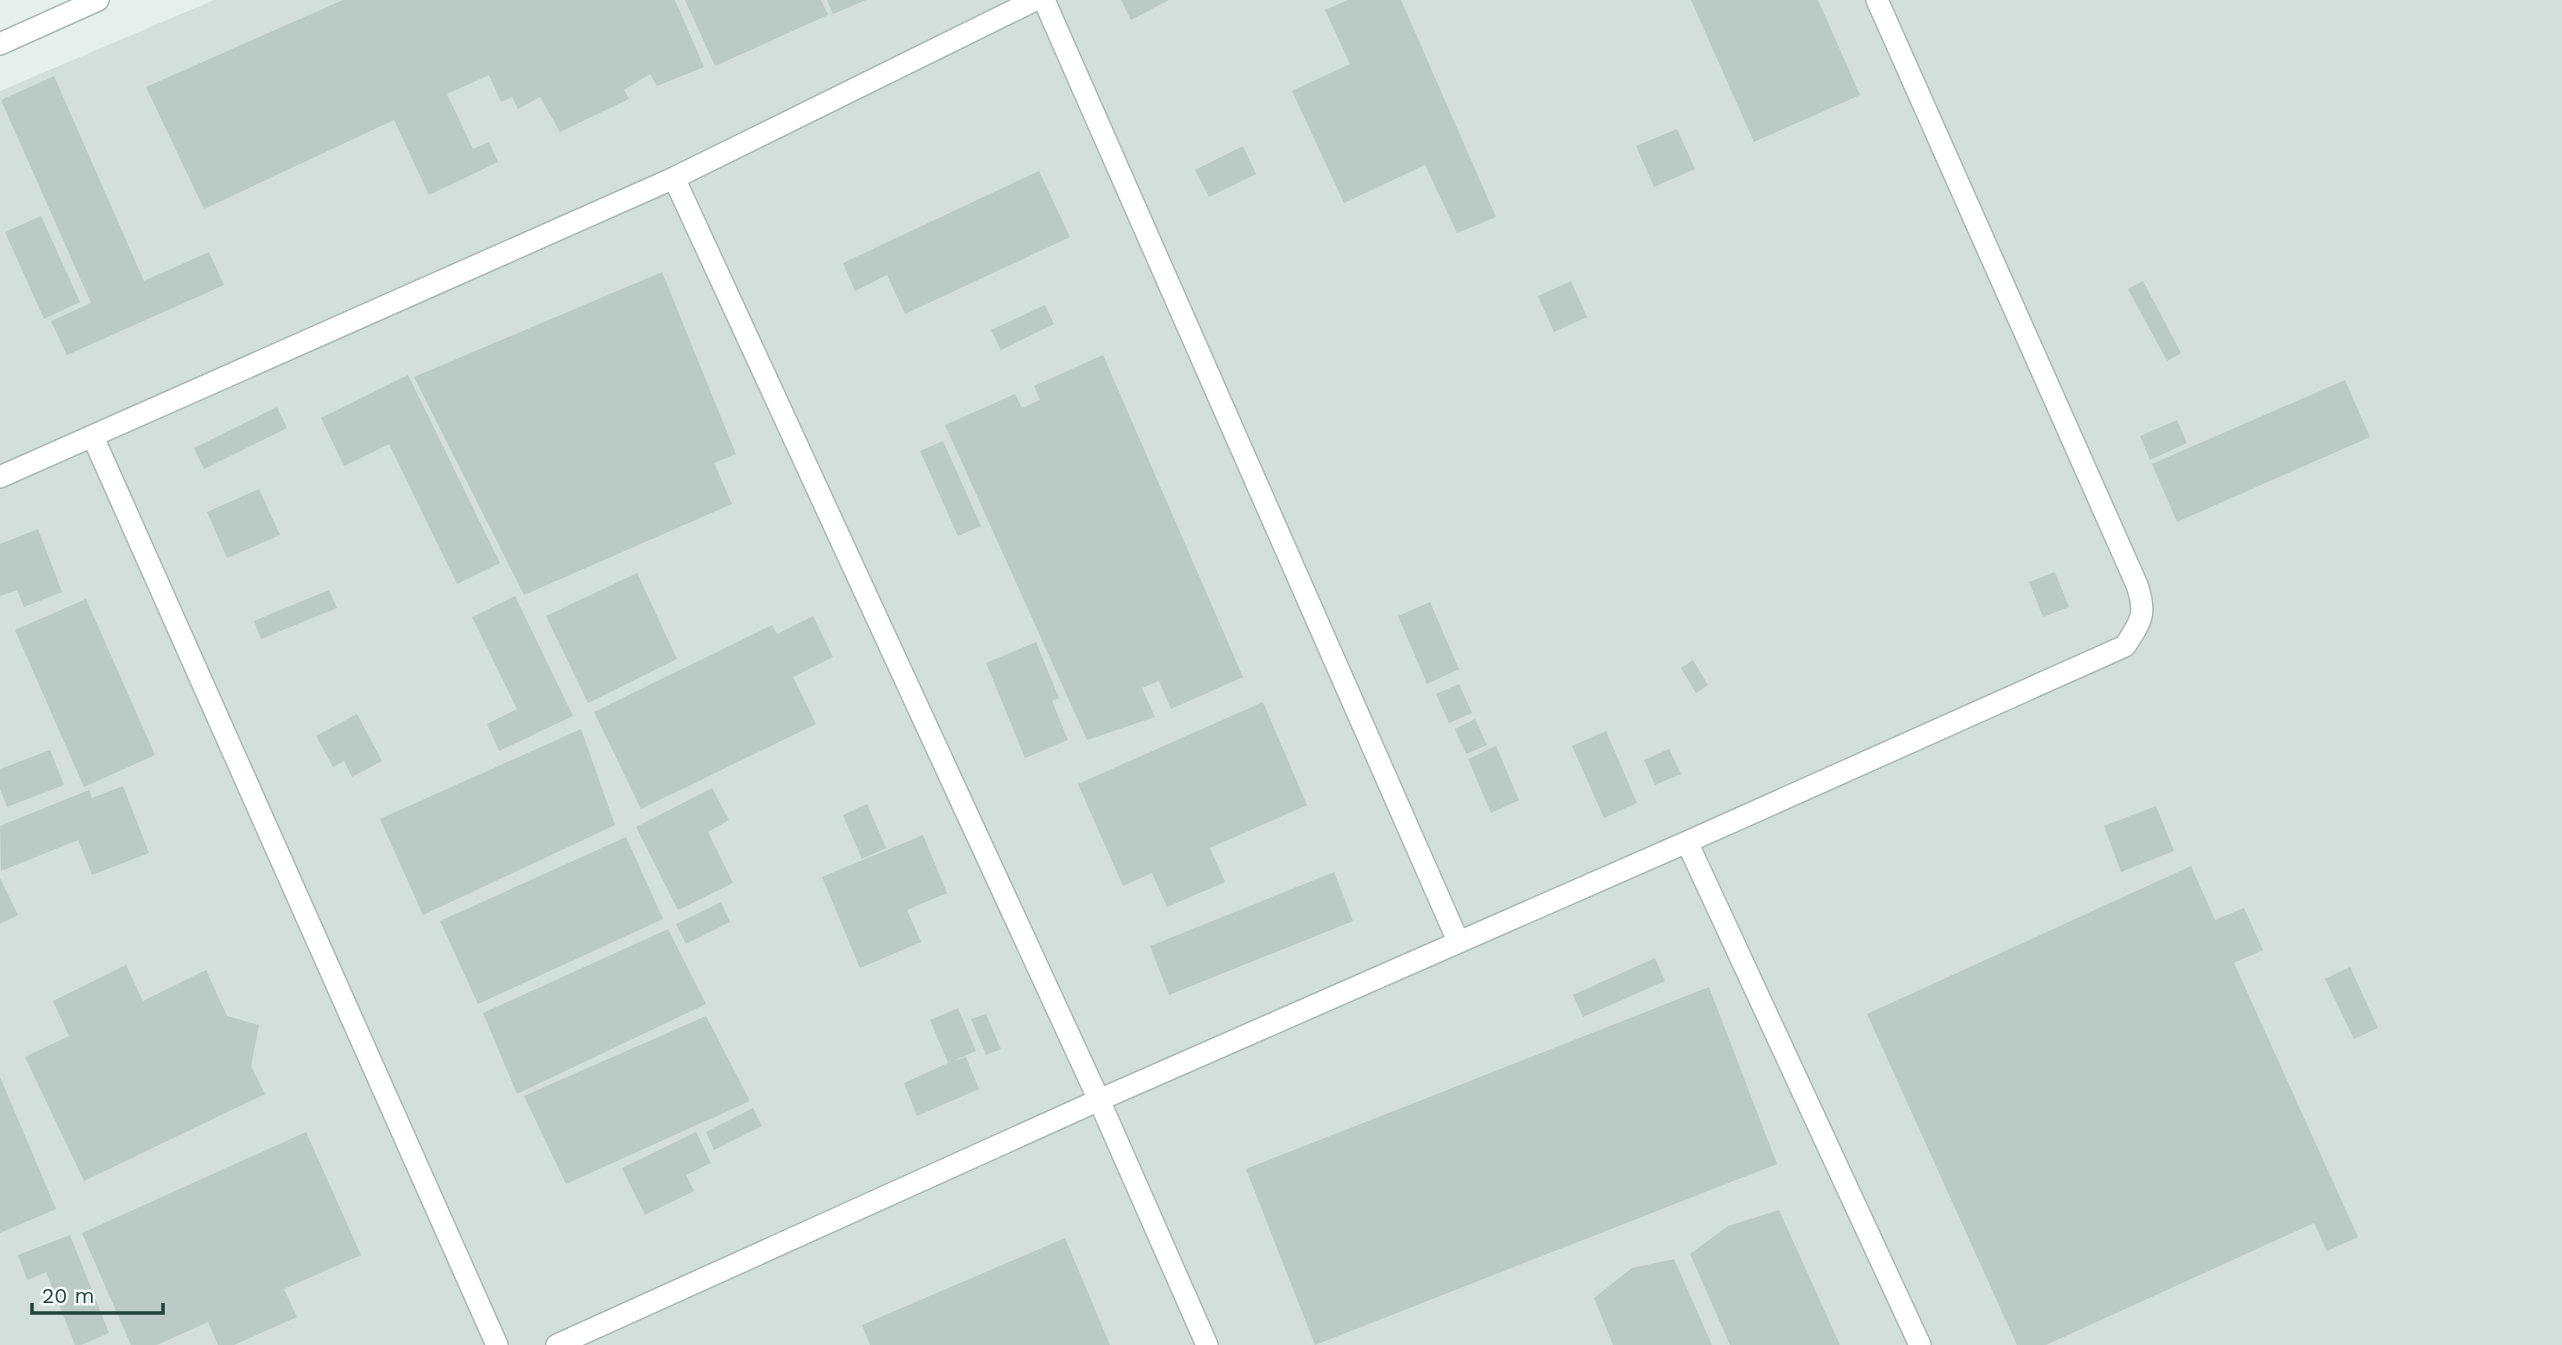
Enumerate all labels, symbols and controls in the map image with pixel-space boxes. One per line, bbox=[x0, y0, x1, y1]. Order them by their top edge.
scale bar bbox=[32, 1272, 163, 1316]
text: 20 m bbox=[42, 1283, 94, 1308]

